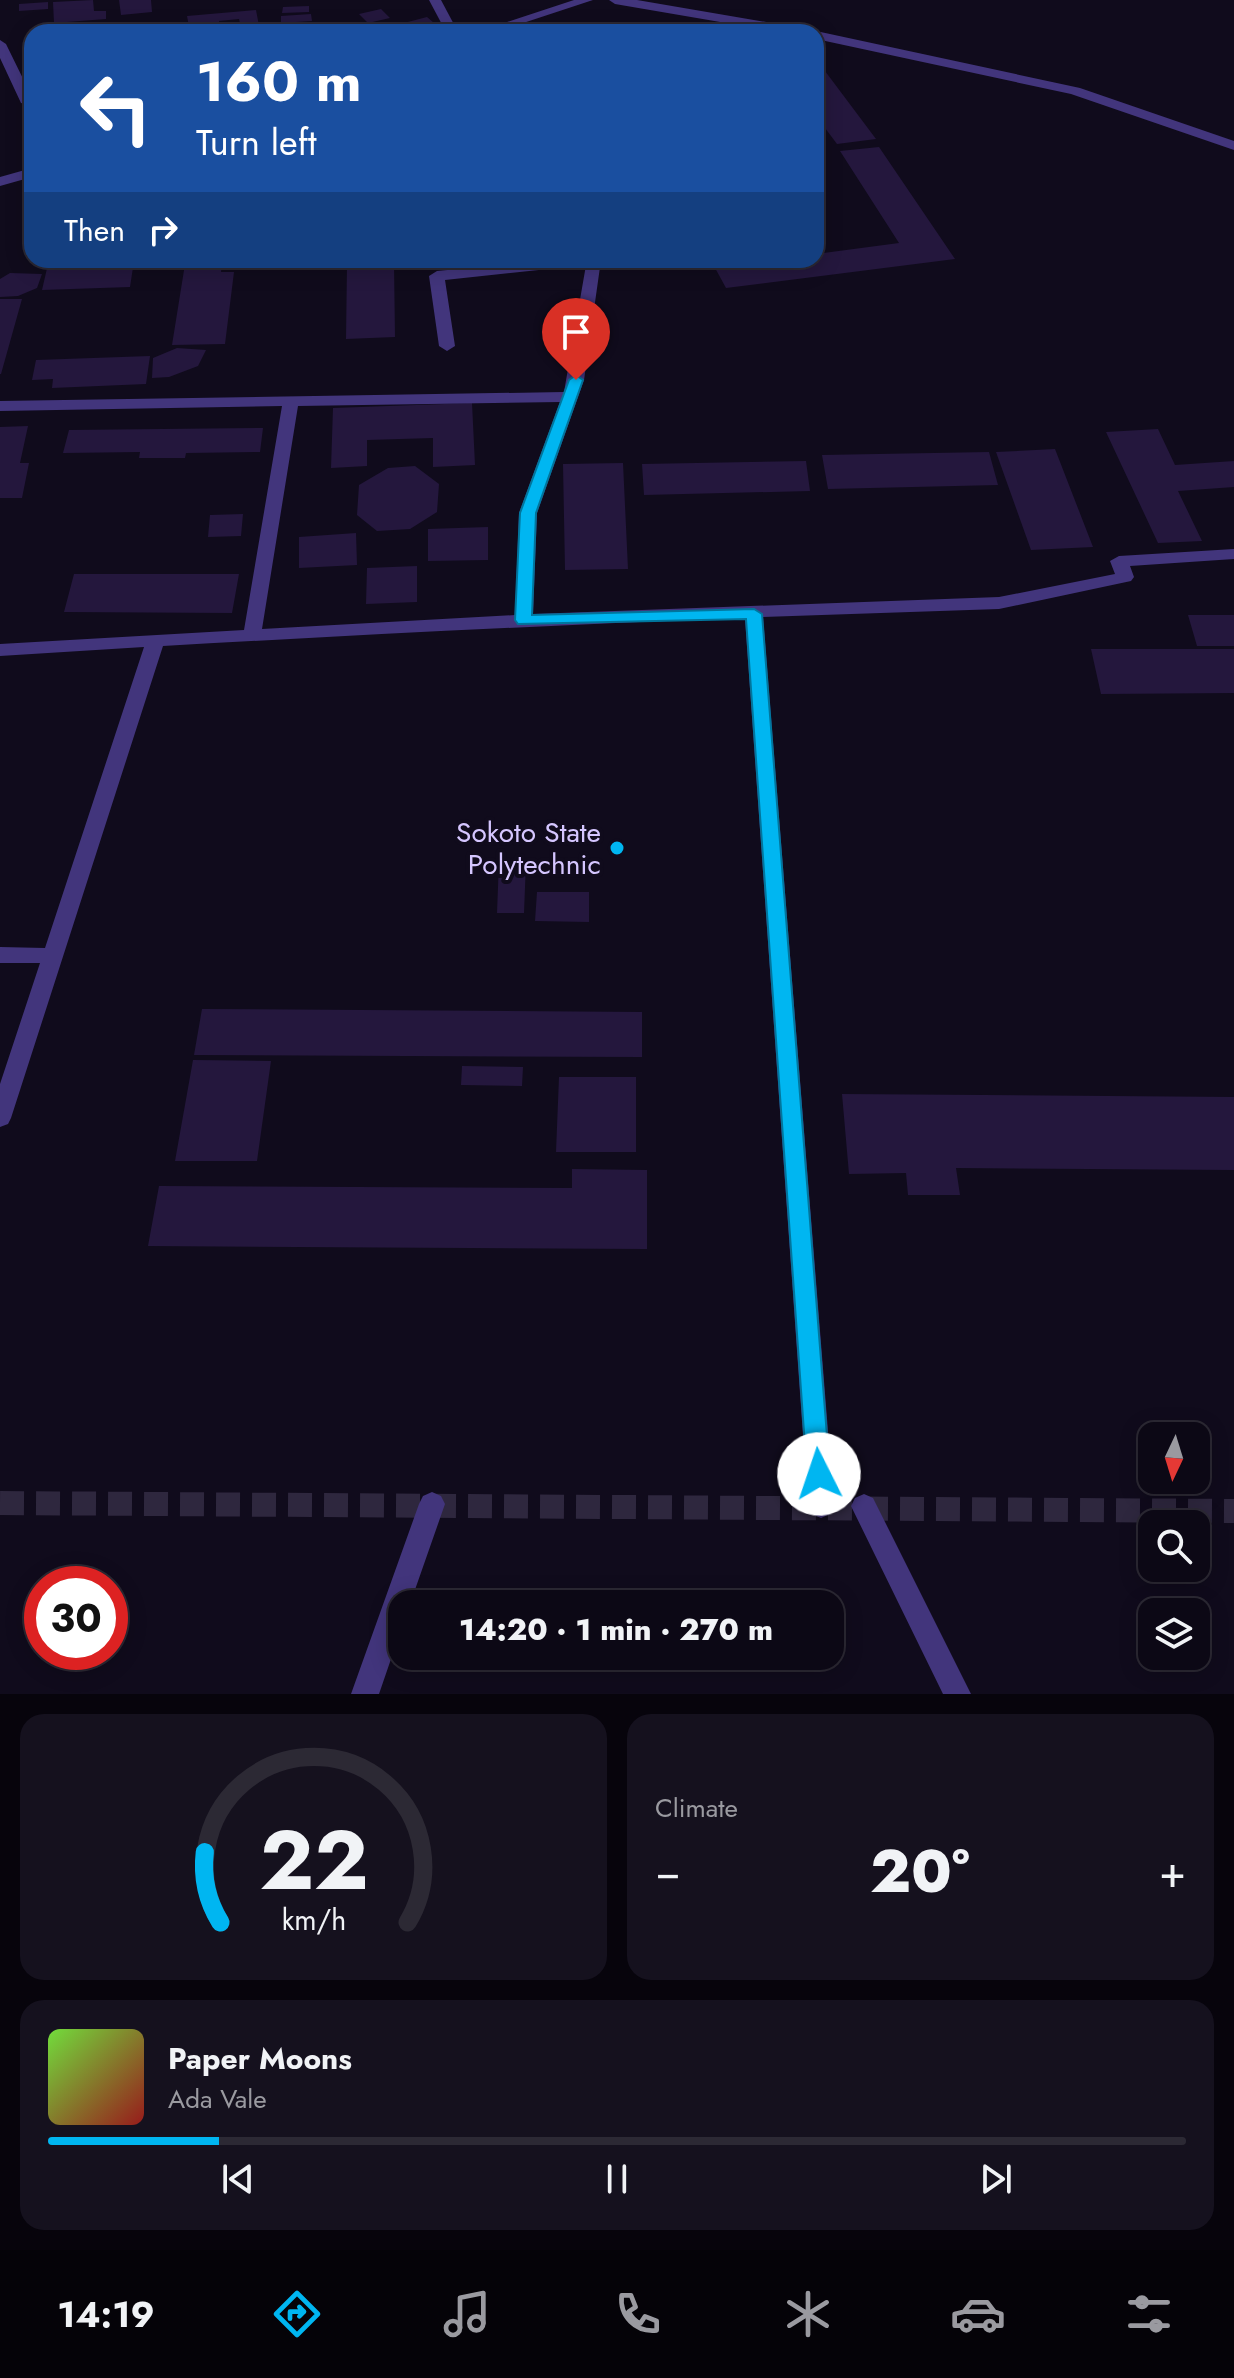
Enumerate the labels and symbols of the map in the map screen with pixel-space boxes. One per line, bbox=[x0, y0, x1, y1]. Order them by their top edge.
pin bbox=[542, 298, 610, 380]
place label: Sokoto State Polytechnic bbox=[456, 812, 601, 885]
marker: Sokoto State Polytechnic bbox=[608, 839, 626, 857]
north arrow bbox=[1138, 1422, 1210, 1494]
position arrow bbox=[777, 1432, 861, 1516]
speed limit sign: 30 bbox=[24, 1566, 128, 1670]

